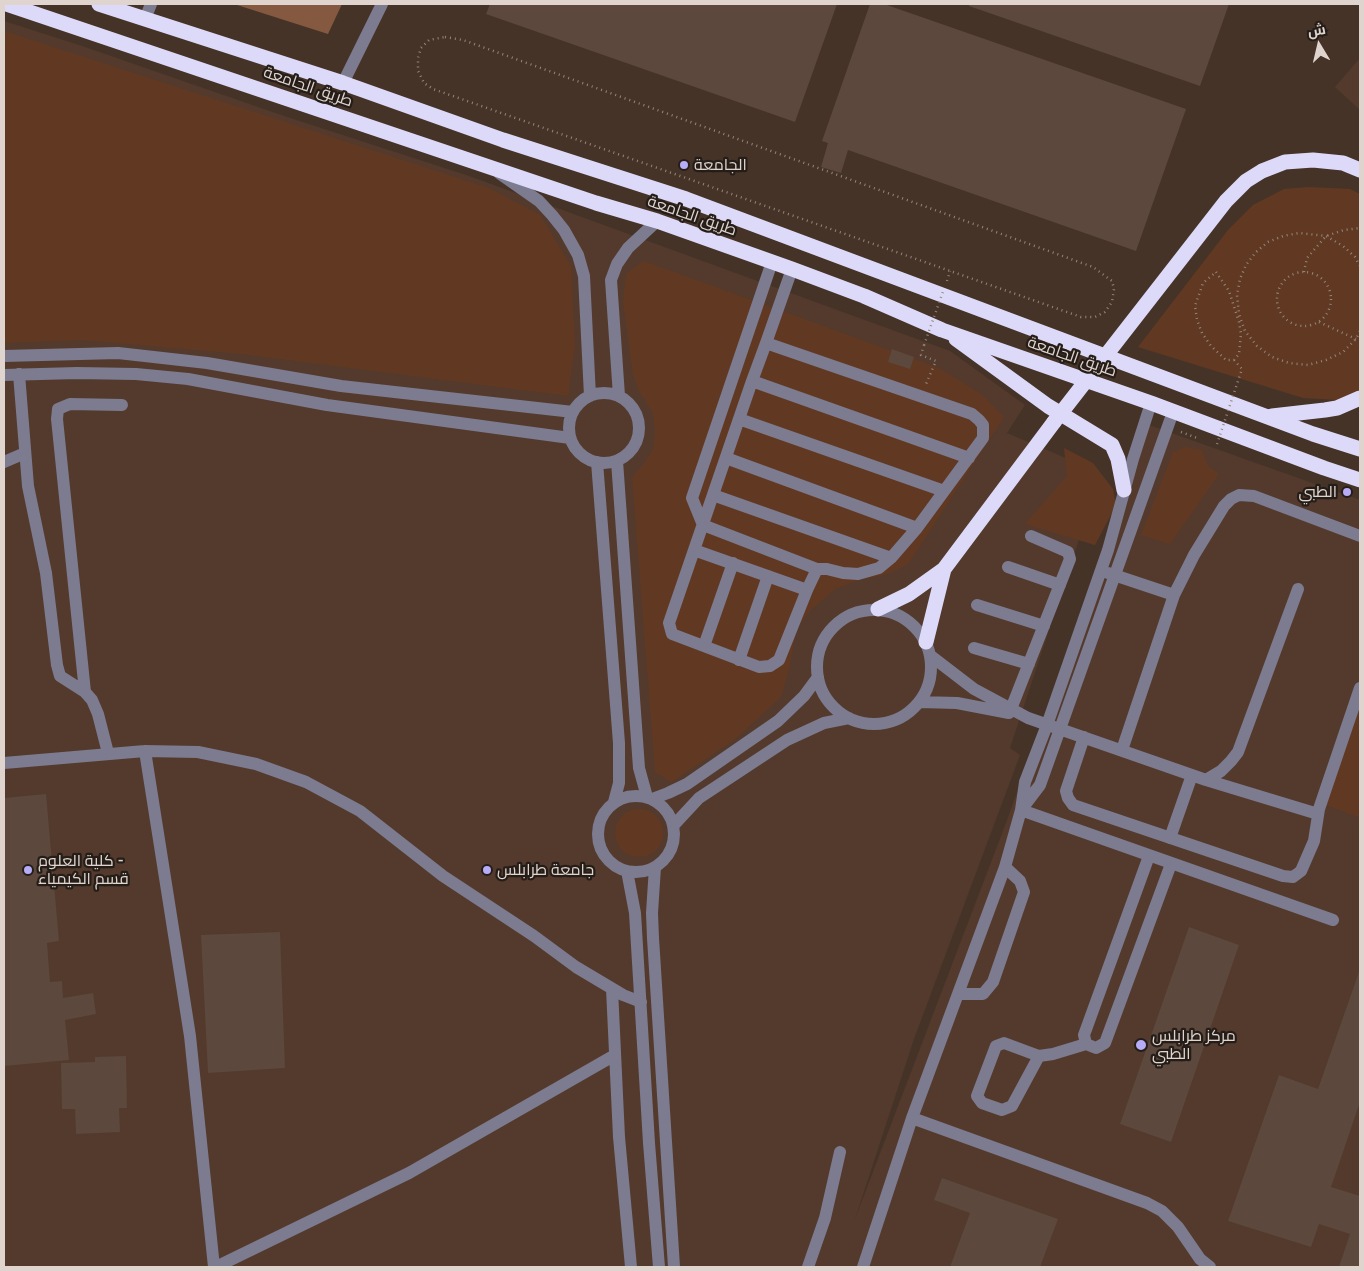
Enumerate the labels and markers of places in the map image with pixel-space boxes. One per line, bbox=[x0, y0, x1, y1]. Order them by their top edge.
place label: الجامعة bbox=[694, 155, 747, 175]
marker: الجامعة bbox=[678, 159, 690, 171]
place label: الطبي bbox=[1299, 482, 1337, 502]
marker: الطبي bbox=[1341, 486, 1353, 498]
place label: كلية العلوم - قسم الكيمياء bbox=[38, 851, 129, 889]
place label: جامعة طرابلس bbox=[497, 860, 594, 880]
marker: كلية العلوم - قسم الكيمياء bbox=[22, 864, 34, 876]
marker: جامعة طرابلس bbox=[481, 864, 493, 876]
place label: مركز طرابلس الطبي bbox=[1152, 1026, 1236, 1064]
marker: مركز طرابلس الطبي bbox=[1134, 1038, 1148, 1052]

